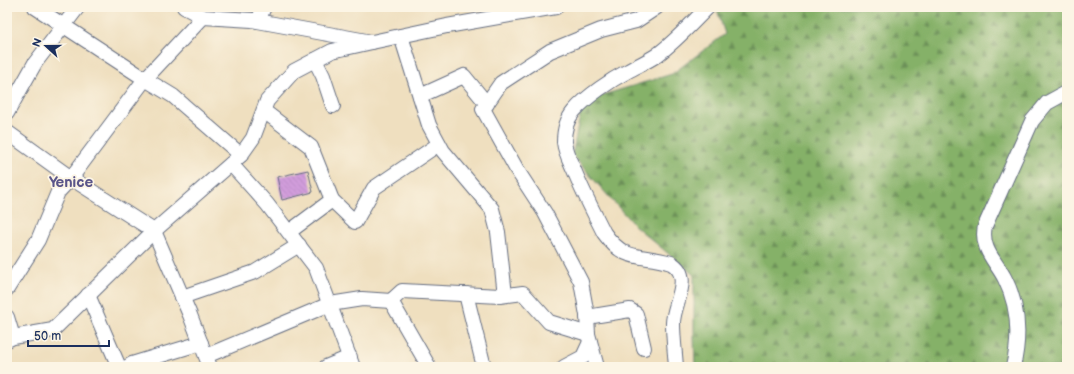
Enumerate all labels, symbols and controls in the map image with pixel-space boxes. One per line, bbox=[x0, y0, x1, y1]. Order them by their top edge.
north arrow bbox=[26, 26, 66, 66]
text: N bbox=[30, 36, 45, 49]
district label: Yenice bbox=[49, 173, 93, 192]
scale bar bbox=[28, 322, 109, 348]
text: 50 m bbox=[34, 329, 61, 344]

